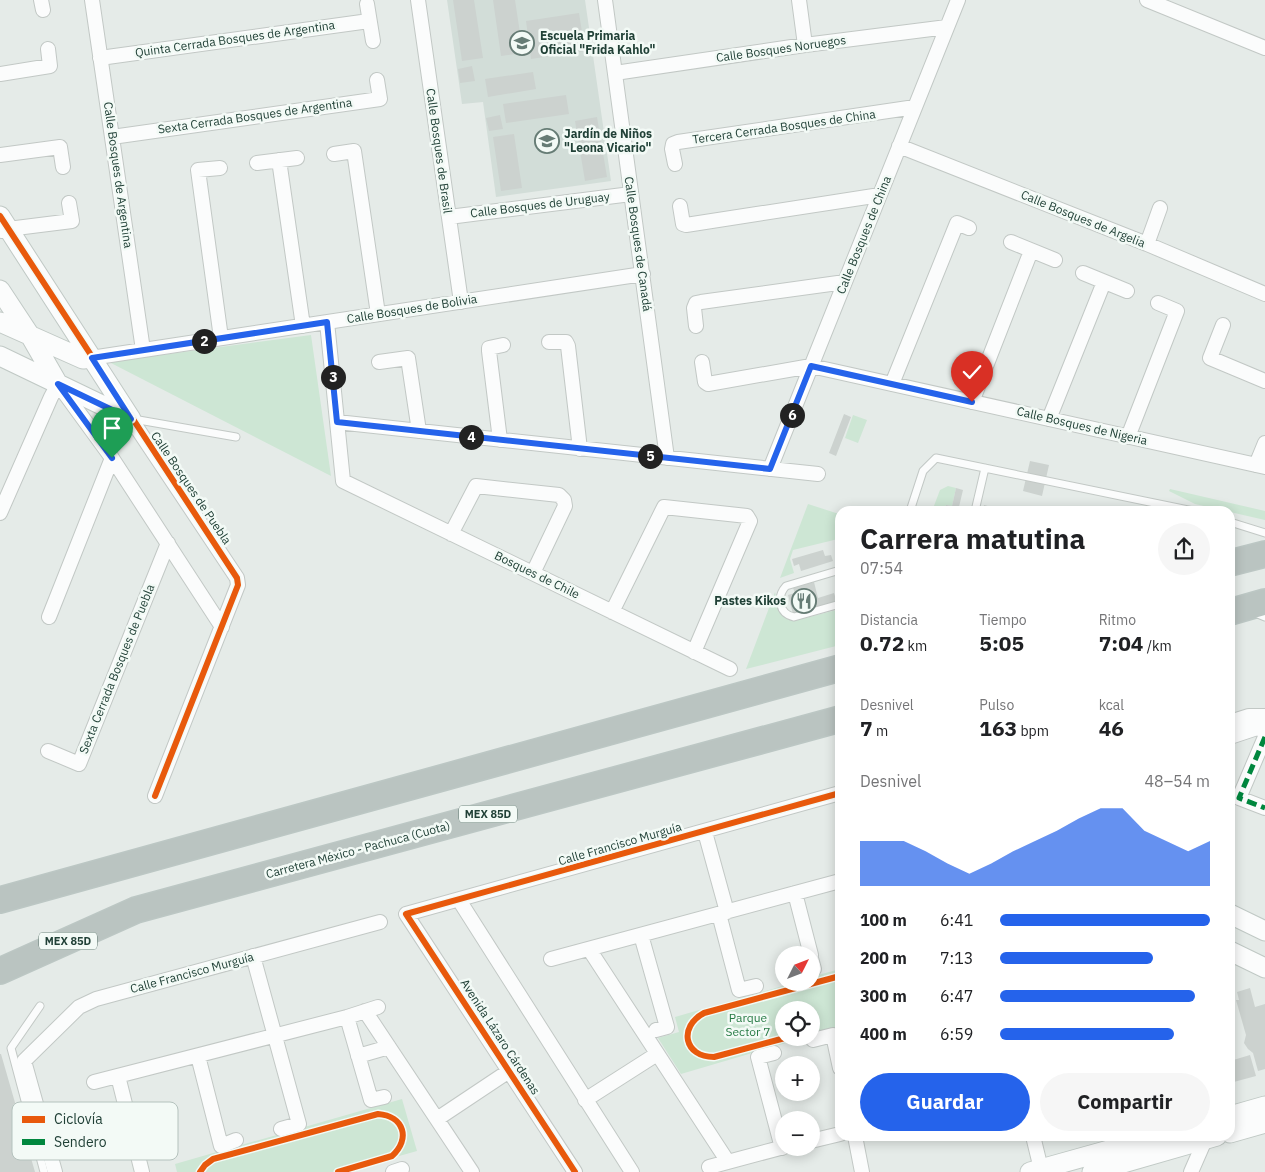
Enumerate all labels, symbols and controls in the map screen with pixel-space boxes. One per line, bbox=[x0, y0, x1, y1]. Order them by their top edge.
street label: Quinta Cerrada Bosques de Argentina bbox=[134, 17, 336, 60]
place label: Escuela Primaria Oficial "Frida Kahlo" bbox=[540, 28, 655, 57]
school or university icon: Escuela Primaria Oficial "Frida Kahlo" bbox=[509, 30, 535, 56]
street label: Calle Bosques Noruegos bbox=[715, 32, 847, 65]
street label: Calle Bosques de Brasil bbox=[423, 87, 456, 215]
street label: Sexta Cerrada Bosques de Argentina bbox=[157, 94, 354, 137]
street label: Calle Bosques de Argentina bbox=[101, 101, 136, 250]
street label: Tercera Cerrada Bosques de China bbox=[691, 106, 877, 147]
place label: Jardín de Niños "Leona Vicario" bbox=[564, 126, 652, 155]
school or university icon: Jardín de Niños "Leona Vicario" bbox=[534, 128, 560, 154]
street label: Calle Bosques de China bbox=[833, 173, 894, 296]
street label: Calle Bosques de Canadá bbox=[622, 176, 655, 313]
street label: Calle Bosques de Argelia bbox=[1019, 187, 1148, 251]
street label: Calle Bosques de Uruguay bbox=[469, 189, 611, 221]
street label: Calle Bosques de Bolivia bbox=[346, 291, 479, 326]
pin: 2 bbox=[192, 328, 216, 354]
text: 2 bbox=[200, 332, 209, 350]
pin bbox=[951, 351, 993, 402]
icon: check bbox=[958, 358, 986, 386]
pin: 3 bbox=[320, 364, 346, 390]
text: 3 bbox=[329, 368, 338, 386]
pin: 6 bbox=[780, 402, 804, 428]
street label: Calle Bosques de Nigeria bbox=[1015, 403, 1150, 448]
text: 6 bbox=[788, 406, 797, 424]
pin bbox=[91, 407, 133, 458]
icon: arrive bbox=[98, 414, 126, 442]
pin: 4 bbox=[458, 424, 484, 450]
street label: Calle Bosques de Puebla bbox=[148, 428, 235, 547]
text: 4 bbox=[467, 428, 476, 446]
pin: 5 bbox=[638, 444, 662, 468]
text: 5 bbox=[646, 447, 655, 465]
text: Carrera matutina bbox=[860, 520, 1085, 557]
button: share bbox=[1158, 523, 1210, 575]
street label: Bosques de Chile bbox=[492, 547, 583, 602]
text: 07:54 bbox=[860, 558, 903, 578]
street label: Sexta Cerrada Bosques de Puebla bbox=[76, 581, 158, 756]
restaurant icon: Pastes Kikos bbox=[791, 588, 817, 614]
place label: Pastes Kikos bbox=[714, 593, 786, 608]
text: Distancia bbox=[860, 611, 918, 629]
text: Tiempo bbox=[979, 611, 1027, 629]
text: Ritmo bbox=[1099, 611, 1136, 629]
text: 0.72 bbox=[860, 629, 904, 657]
text: 5:05 bbox=[979, 629, 1024, 657]
text: 7:04 bbox=[1099, 629, 1143, 657]
text: km bbox=[904, 637, 927, 655]
text: /km bbox=[1143, 637, 1172, 655]
text: Desnivel bbox=[860, 696, 914, 714]
text: Pulso bbox=[979, 696, 1014, 714]
text: kcal bbox=[1099, 696, 1124, 714]
text: 7 bbox=[860, 714, 873, 742]
text: 163 bbox=[979, 714, 1017, 742]
text: 46 bbox=[1099, 714, 1124, 742]
text: m bbox=[873, 722, 888, 740]
text: bpm bbox=[1017, 722, 1049, 740]
text: Desnivel bbox=[860, 771, 921, 791]
text: 48–54 m bbox=[1144, 771, 1210, 791]
road number: MEX 85D bbox=[459, 806, 517, 822]
street label: Carretera México - Pachuca (Cuota) bbox=[264, 818, 452, 881]
street label: Calle Francisco Murguía bbox=[557, 819, 684, 868]
text: 100 m bbox=[860, 910, 907, 930]
text: 6:41 bbox=[940, 910, 973, 930]
road number: MEX 85D bbox=[39, 932, 97, 949]
north arrow bbox=[775, 946, 820, 991]
map controls bbox=[775, 946, 820, 1156]
text: 200 m bbox=[860, 948, 907, 968]
text: 7:13 bbox=[940, 948, 973, 968]
street label: Calle Francisco Murguía bbox=[128, 949, 256, 996]
street label: Avenida Lázaro Cárdenas bbox=[457, 976, 544, 1098]
text: 300 m bbox=[860, 986, 907, 1006]
text: 6:47 bbox=[940, 986, 973, 1006]
button: locate bbox=[775, 1001, 820, 1046]
park label: Parque Sector 7 bbox=[726, 1010, 770, 1039]
text: 400 m bbox=[860, 1024, 907, 1044]
text: 6:59 bbox=[940, 1024, 973, 1044]
button: + bbox=[775, 1056, 820, 1101]
button: Guardar bbox=[860, 1073, 1030, 1131]
button: Compartir bbox=[1040, 1073, 1210, 1131]
legend bbox=[12, 1102, 178, 1160]
text: Ciclovía bbox=[54, 1110, 103, 1128]
button: − bbox=[775, 1111, 820, 1156]
text: Sendero bbox=[54, 1133, 107, 1151]

